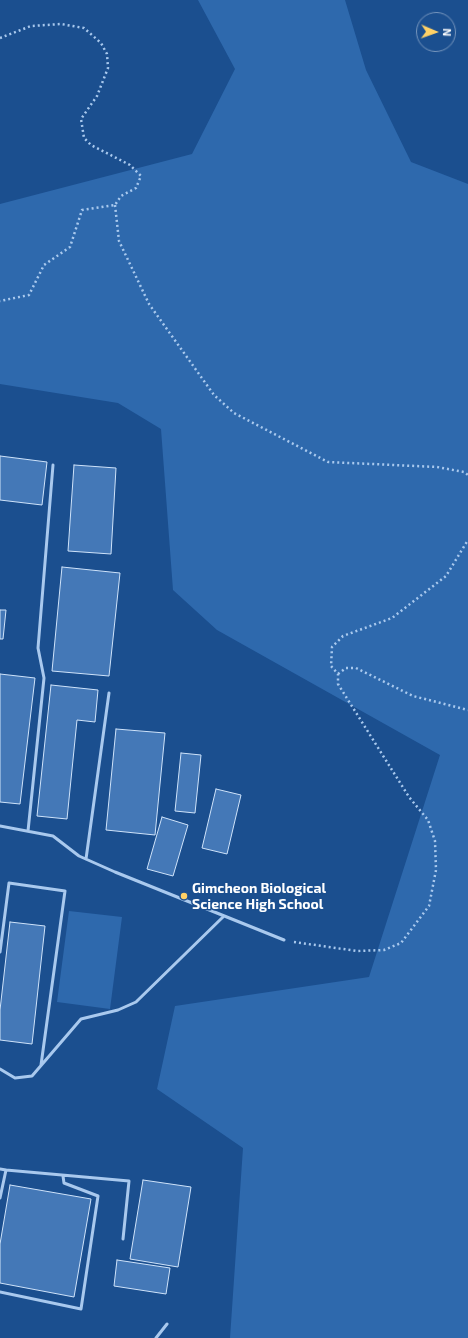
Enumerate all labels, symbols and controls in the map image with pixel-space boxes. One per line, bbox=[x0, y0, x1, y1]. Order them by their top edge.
north arrow bbox=[416, 12, 456, 52]
text: N bbox=[441, 28, 454, 37]
place label: Gimcheon Biological Science High School bbox=[192, 880, 326, 912]
marker: Gimcheon Biological Science High School bbox=[179, 891, 189, 901]

